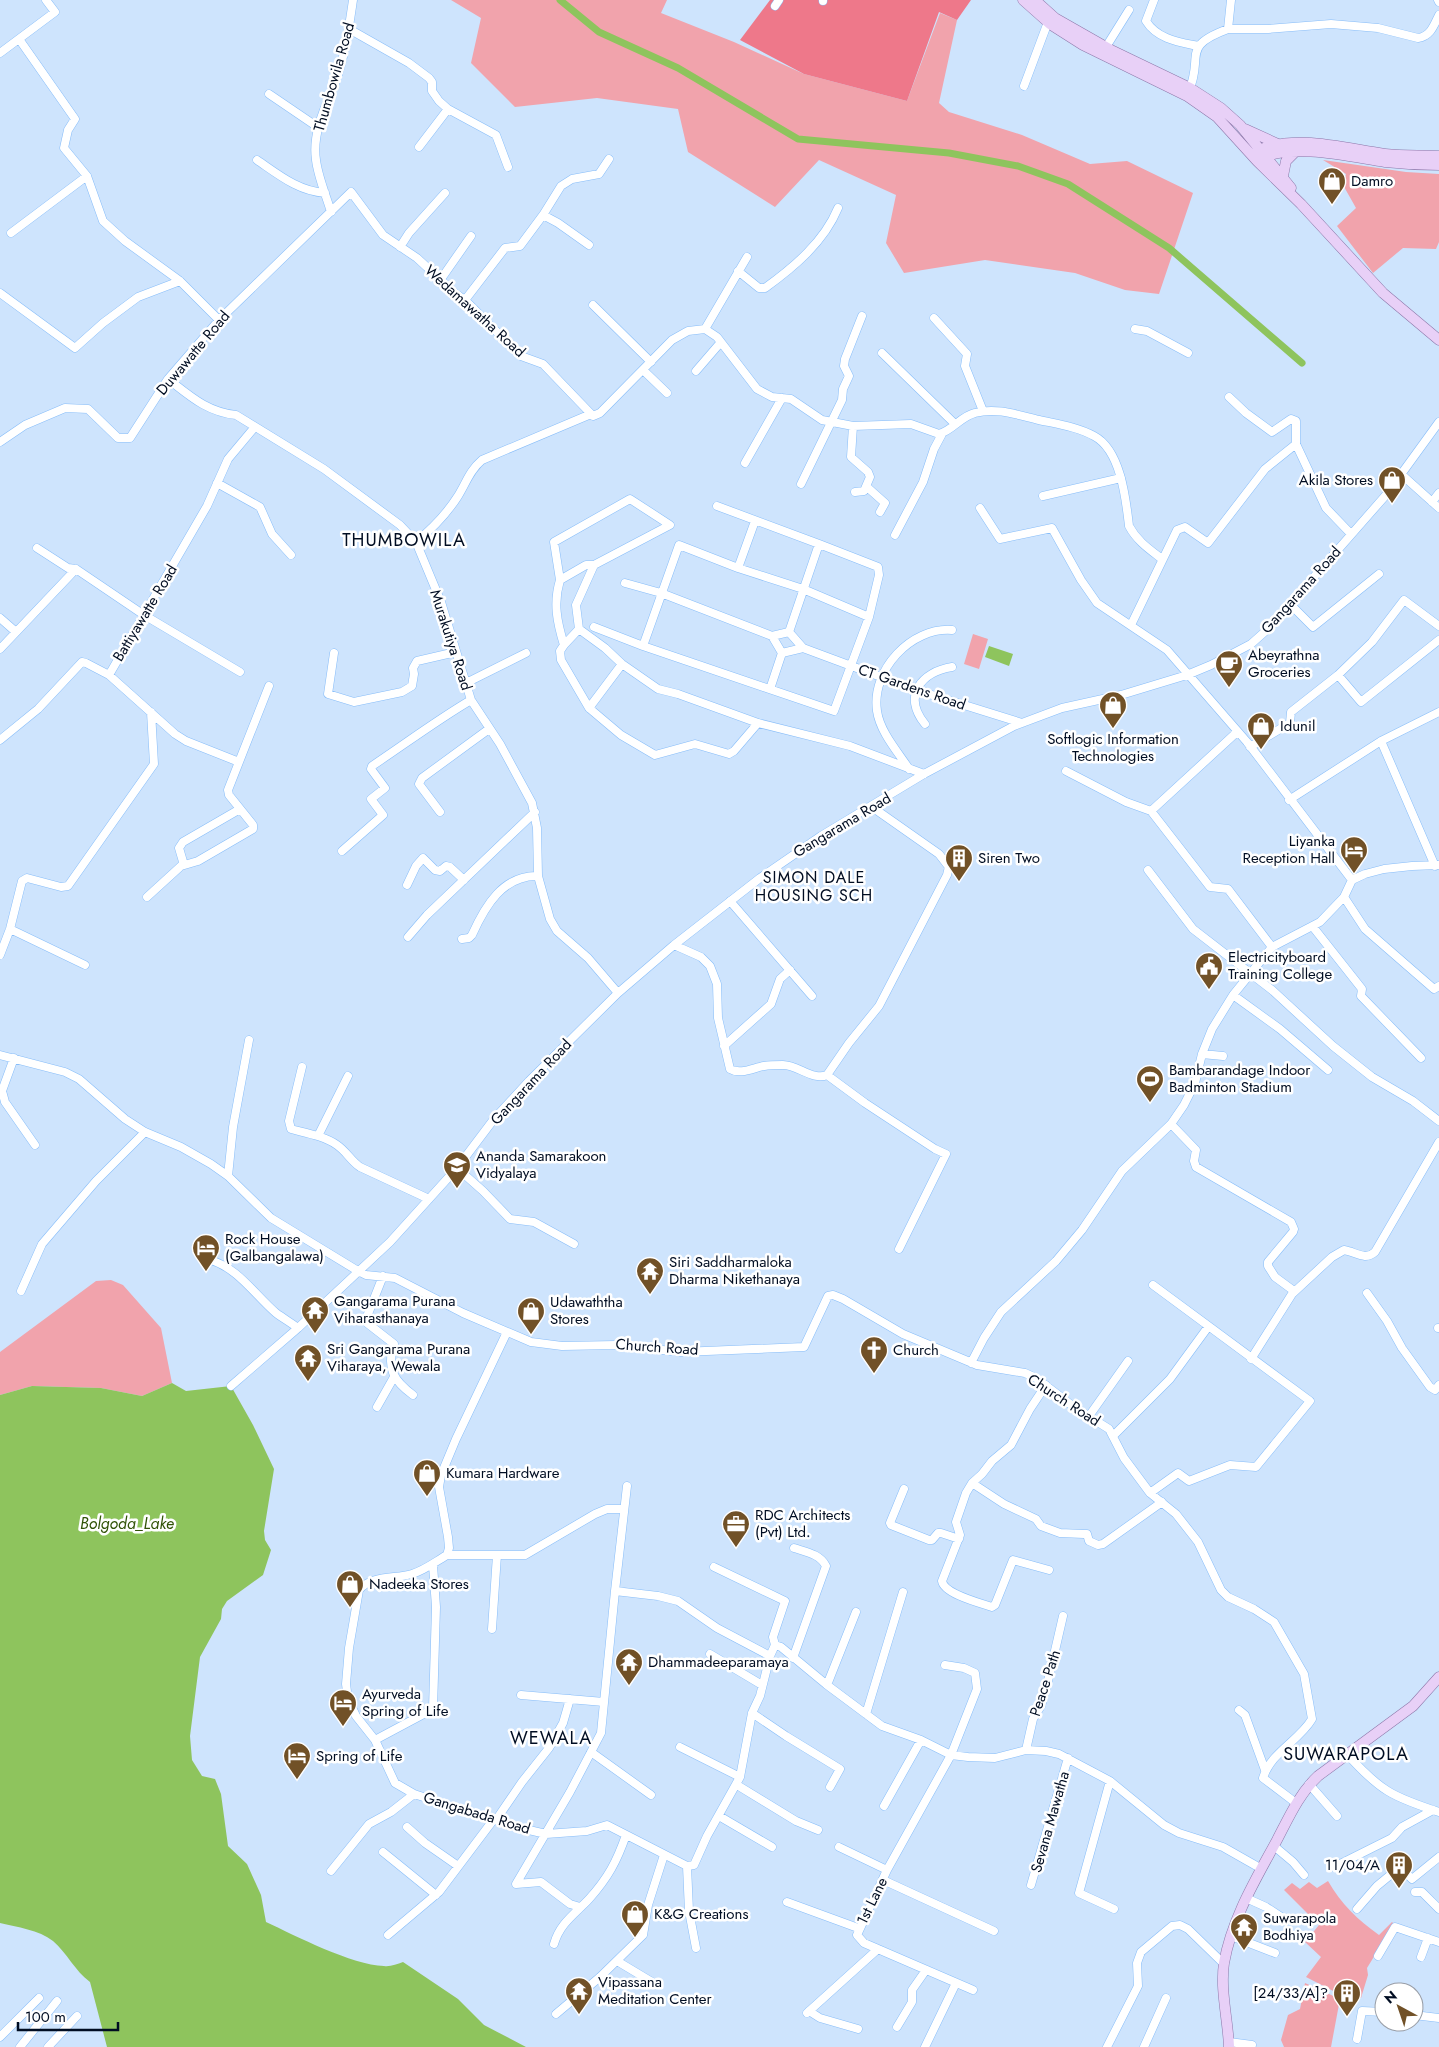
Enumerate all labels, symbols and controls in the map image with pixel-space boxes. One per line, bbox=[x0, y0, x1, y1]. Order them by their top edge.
street label: Thumbowila Road bbox=[308, 20, 360, 134]
shop icon: Damro bbox=[1317, 166, 1347, 205]
place label: Damro bbox=[1351, 170, 1393, 192]
street label: Wedamawatha Road bbox=[420, 260, 530, 362]
street label: Duwawatte Road bbox=[151, 306, 235, 400]
shop icon: Akila Stores bbox=[1377, 465, 1407, 504]
place label: Akila Stores bbox=[1299, 469, 1373, 491]
district label: THUMBOWILA bbox=[342, 527, 466, 553]
street label: Gangarama Road bbox=[1256, 542, 1346, 638]
street label: Battiyawatte Road bbox=[107, 560, 183, 666]
street label: Murakutiya Road bbox=[424, 587, 478, 693]
place label: Abeyrathna Groceries bbox=[1248, 644, 1319, 683]
cafe icon: Abeyrathna Groceries bbox=[1214, 649, 1244, 688]
street label: CT Gardens Road bbox=[855, 658, 969, 716]
shop icon: Softlogic Information Technologies bbox=[1098, 690, 1128, 729]
shop icon: Idunil bbox=[1246, 711, 1276, 750]
place label: Idunil bbox=[1280, 715, 1315, 737]
place label: Softlogic Information Technologies bbox=[1047, 728, 1179, 767]
street label: Gangarama Road bbox=[789, 787, 895, 863]
place label: Liyanka Reception Hall bbox=[1243, 830, 1335, 869]
hotel icon: Liyanka Reception Hall bbox=[1339, 835, 1369, 874]
building icon: Siren Two bbox=[944, 843, 974, 882]
place label: Siren Two bbox=[978, 847, 1040, 869]
district label: SIMON DALE HOUSING SCH bbox=[755, 866, 873, 907]
place label: Electricityboard Training College bbox=[1228, 946, 1332, 985]
public building icon: Electricityboard Training College bbox=[1194, 951, 1224, 990]
street label: Gangarama Road bbox=[485, 1034, 577, 1130]
place label: Bambarandage Indoor Badminton Stadium bbox=[1169, 1059, 1311, 1098]
sports icon: Bambarandage Indoor Badminton Stadium bbox=[1135, 1064, 1165, 1103]
place label: Ananda Samarakoon Vidyalaya bbox=[476, 1145, 606, 1184]
school or university icon: Ananda Samarakoon Vidyalaya bbox=[442, 1150, 472, 1189]
place label: Rock House (Galbangalawa) bbox=[225, 1228, 324, 1267]
hotel icon: Rock House (Galbangalawa) bbox=[191, 1233, 221, 1272]
place label: Siri Saddharmaloka Dharma Nikethanaya bbox=[669, 1251, 800, 1290]
temple icon: Siri Saddharmaloka Dharma Nikethanaya bbox=[635, 1256, 665, 1295]
place label: Gangarama Purana Viharasthanaya bbox=[334, 1290, 456, 1329]
place label: Udawaththa Stores bbox=[550, 1291, 623, 1330]
temple icon: Gangarama Purana Viharasthanaya bbox=[300, 1295, 330, 1334]
shop icon: Udawaththa Stores bbox=[516, 1296, 546, 1335]
street label: Church Road bbox=[615, 1333, 699, 1361]
church icon: Church bbox=[859, 1335, 889, 1374]
place label: Sri Gangarama Purana Viharaya, Wewala bbox=[327, 1338, 470, 1377]
place label: Church bbox=[893, 1339, 939, 1361]
temple icon: Sri Gangarama Purana Viharaya, Wewala bbox=[293, 1343, 323, 1382]
street label: Church Road bbox=[1023, 1368, 1105, 1432]
shop icon: Kumara Hardware bbox=[412, 1458, 442, 1497]
place label: Kumara Hardware bbox=[446, 1462, 560, 1484]
place label: RDC Architects (Pvt) Ltd. bbox=[755, 1504, 850, 1543]
office icon: RDC Architects (Pvt) Ltd. bbox=[721, 1509, 751, 1548]
water label: Bolgoda_Lake bbox=[80, 1512, 174, 1535]
shop icon: Nadeeka Stores bbox=[335, 1569, 365, 1608]
place label: Nadeeka Stores bbox=[369, 1573, 469, 1595]
temple icon: Dhammadeeparamaya bbox=[614, 1647, 644, 1686]
street label: Peace Path bbox=[1024, 1647, 1066, 1719]
place label: Dhammadeeparamaya bbox=[648, 1651, 789, 1673]
place label: Ayurveda Spring of Life bbox=[362, 1683, 449, 1722]
hotel icon: Ayurveda Spring of Life bbox=[328, 1688, 358, 1727]
district label: WEWALA bbox=[510, 1725, 592, 1751]
hotel icon: Spring of Life bbox=[282, 1741, 312, 1780]
district label: SUWARAPOLA bbox=[1283, 1741, 1409, 1767]
place label: Spring of Life bbox=[316, 1745, 403, 1767]
street label: Sevana Mawatha bbox=[1025, 1769, 1075, 1875]
street label: Gangabada Road bbox=[421, 1786, 533, 1840]
building icon: 11/04/A bbox=[1384, 1850, 1414, 1889]
place label: 11/04/A bbox=[1325, 1854, 1380, 1876]
street label: 1st Lane bbox=[851, 1873, 893, 1929]
shop icon: K&G Creations bbox=[620, 1899, 650, 1938]
place label: K&G Creations bbox=[654, 1903, 748, 1925]
place label: Suwarapola Bodhiya bbox=[1263, 1907, 1336, 1946]
temple icon: Suwarapola Bodhiya bbox=[1229, 1912, 1259, 1951]
place label: Vipassana Meditation Center bbox=[598, 1971, 712, 2010]
temple icon: Vipassana Meditation Center bbox=[564, 1976, 594, 2015]
building icon: [24/33/A]? bbox=[1332, 1978, 1362, 2017]
place label: [24/33/A]? bbox=[1253, 1982, 1328, 2004]
north arrow bbox=[1374, 1982, 1424, 2032]
text: N bbox=[1380, 1986, 1401, 2008]
scale bar bbox=[18, 2000, 118, 2032]
text: 100 m bbox=[25, 2006, 66, 2028]

